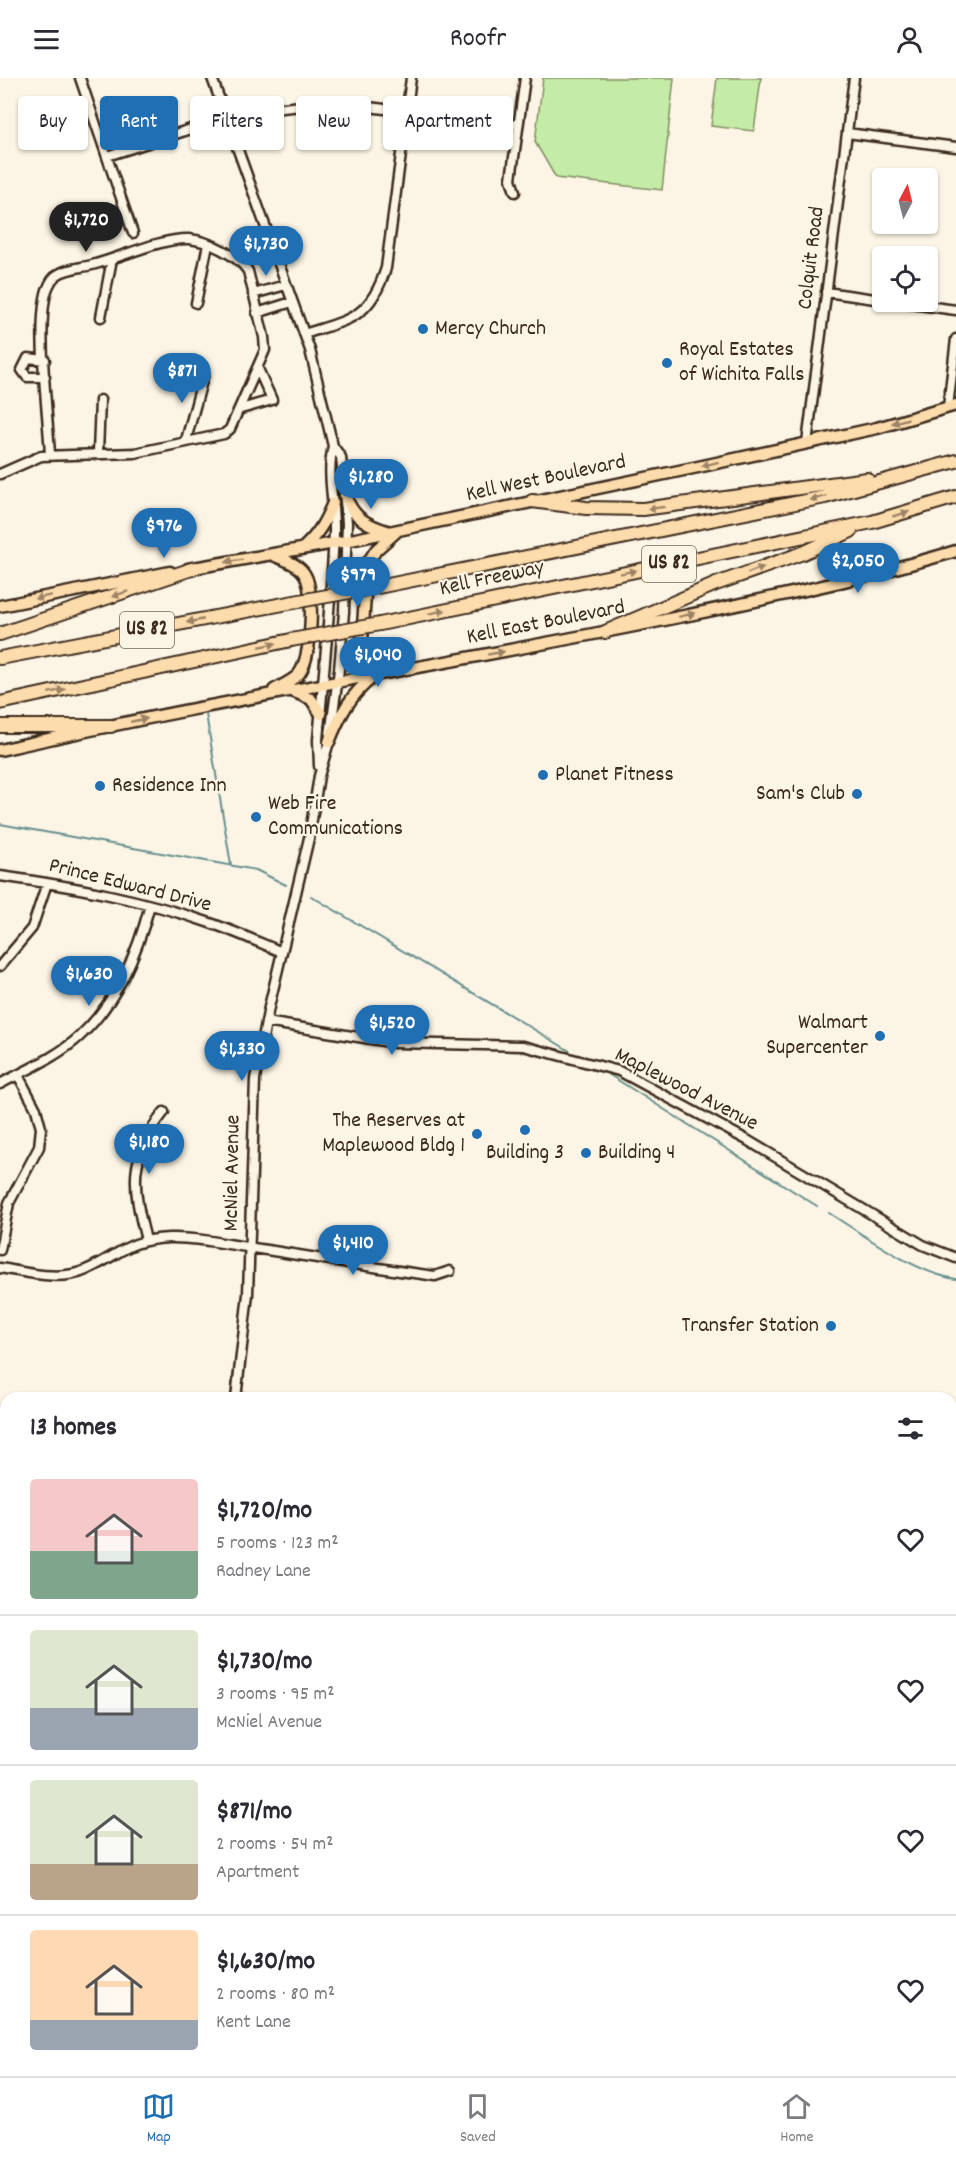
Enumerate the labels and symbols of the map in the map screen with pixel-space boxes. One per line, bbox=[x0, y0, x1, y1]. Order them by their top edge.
north arrow bbox=[872, 168, 938, 234]
pin: $1,720 bbox=[37, 202, 135, 253]
street label: Colquit Road bbox=[790, 205, 834, 311]
pin: $1,730 bbox=[217, 226, 315, 277]
place label: Mercy Church bbox=[435, 314, 546, 345]
marker: Mercy Church bbox=[416, 322, 430, 336]
place label: Royal Estates of Wichita Falls bbox=[679, 335, 805, 391]
pin: $871 bbox=[146, 353, 218, 404]
marker: Royal Estates of Wichita Falls bbox=[660, 356, 674, 370]
one-way arrow bbox=[891, 417, 909, 426]
street label: Kell West Boulevard bbox=[463, 447, 629, 511]
pin: $1,280 bbox=[322, 459, 420, 510]
one-way arrow bbox=[700, 459, 719, 469]
one-way arrow bbox=[809, 494, 828, 503]
one-way arrow bbox=[646, 503, 665, 512]
pin: $976 bbox=[128, 508, 200, 559]
one-way arrow bbox=[892, 509, 910, 518]
pin: $2,050 bbox=[809, 543, 907, 594]
road number: US 82 bbox=[642, 546, 696, 582]
street label: Kell Freeway bbox=[437, 553, 548, 605]
one-way arrow bbox=[225, 557, 244, 566]
pin: $979 bbox=[322, 557, 394, 608]
one-way arrow bbox=[747, 564, 765, 574]
one-way arrow bbox=[619, 567, 638, 576]
one-way arrow bbox=[111, 590, 129, 599]
street label: Kell East Boulevard bbox=[464, 592, 628, 654]
one-way arrow bbox=[33, 593, 52, 602]
one-way arrow bbox=[428, 607, 447, 616]
one-way arrow bbox=[678, 610, 697, 619]
road number: US 82 bbox=[120, 612, 174, 648]
one-way arrow bbox=[186, 617, 205, 626]
pin: $1,040 bbox=[329, 637, 427, 688]
one-way arrow bbox=[259, 640, 278, 649]
one-way arrow bbox=[487, 648, 506, 657]
one-way arrow bbox=[48, 686, 67, 695]
one-way arrow bbox=[130, 715, 149, 724]
place label: Planet Fitness bbox=[555, 760, 674, 791]
marker: Planet Fitness bbox=[536, 768, 550, 782]
place label: Residence Inn bbox=[112, 771, 227, 802]
marker: Residence Inn bbox=[93, 779, 107, 793]
place label: Sam's Club bbox=[756, 779, 845, 810]
marker: Sam's Club bbox=[850, 787, 864, 801]
place label: Web Fire Communications bbox=[268, 789, 403, 845]
marker: Web Fire Communications bbox=[249, 810, 263, 824]
street label: Prince Edward Drive bbox=[45, 851, 215, 921]
pin: $1,630 bbox=[40, 956, 138, 1007]
pin: $1,520 bbox=[343, 1005, 441, 1056]
place label: Walmart Supercenter bbox=[766, 1008, 869, 1064]
marker: Walmart Supercenter bbox=[873, 1029, 887, 1043]
pin: $1,330 bbox=[193, 1031, 291, 1082]
street label: Maplewood Avenue bbox=[609, 1040, 763, 1140]
place label: The Reserves at Maplewood Bldg 1 bbox=[322, 1106, 465, 1162]
street label: McNiel Avenue bbox=[216, 1114, 250, 1232]
marker: Building 3 bbox=[518, 1123, 532, 1137]
pin: $1,180 bbox=[100, 1124, 198, 1175]
marker: The Reserves at Maplewood Bldg 1 bbox=[470, 1127, 484, 1141]
place label: Building 3 bbox=[486, 1138, 564, 1169]
place label: Building 4 bbox=[598, 1138, 675, 1169]
marker: Building 4 bbox=[579, 1146, 593, 1160]
pin: $1,410 bbox=[304, 1225, 402, 1276]
place label: Transfer Station bbox=[681, 1311, 819, 1342]
marker: Transfer Station bbox=[824, 1319, 838, 1333]

